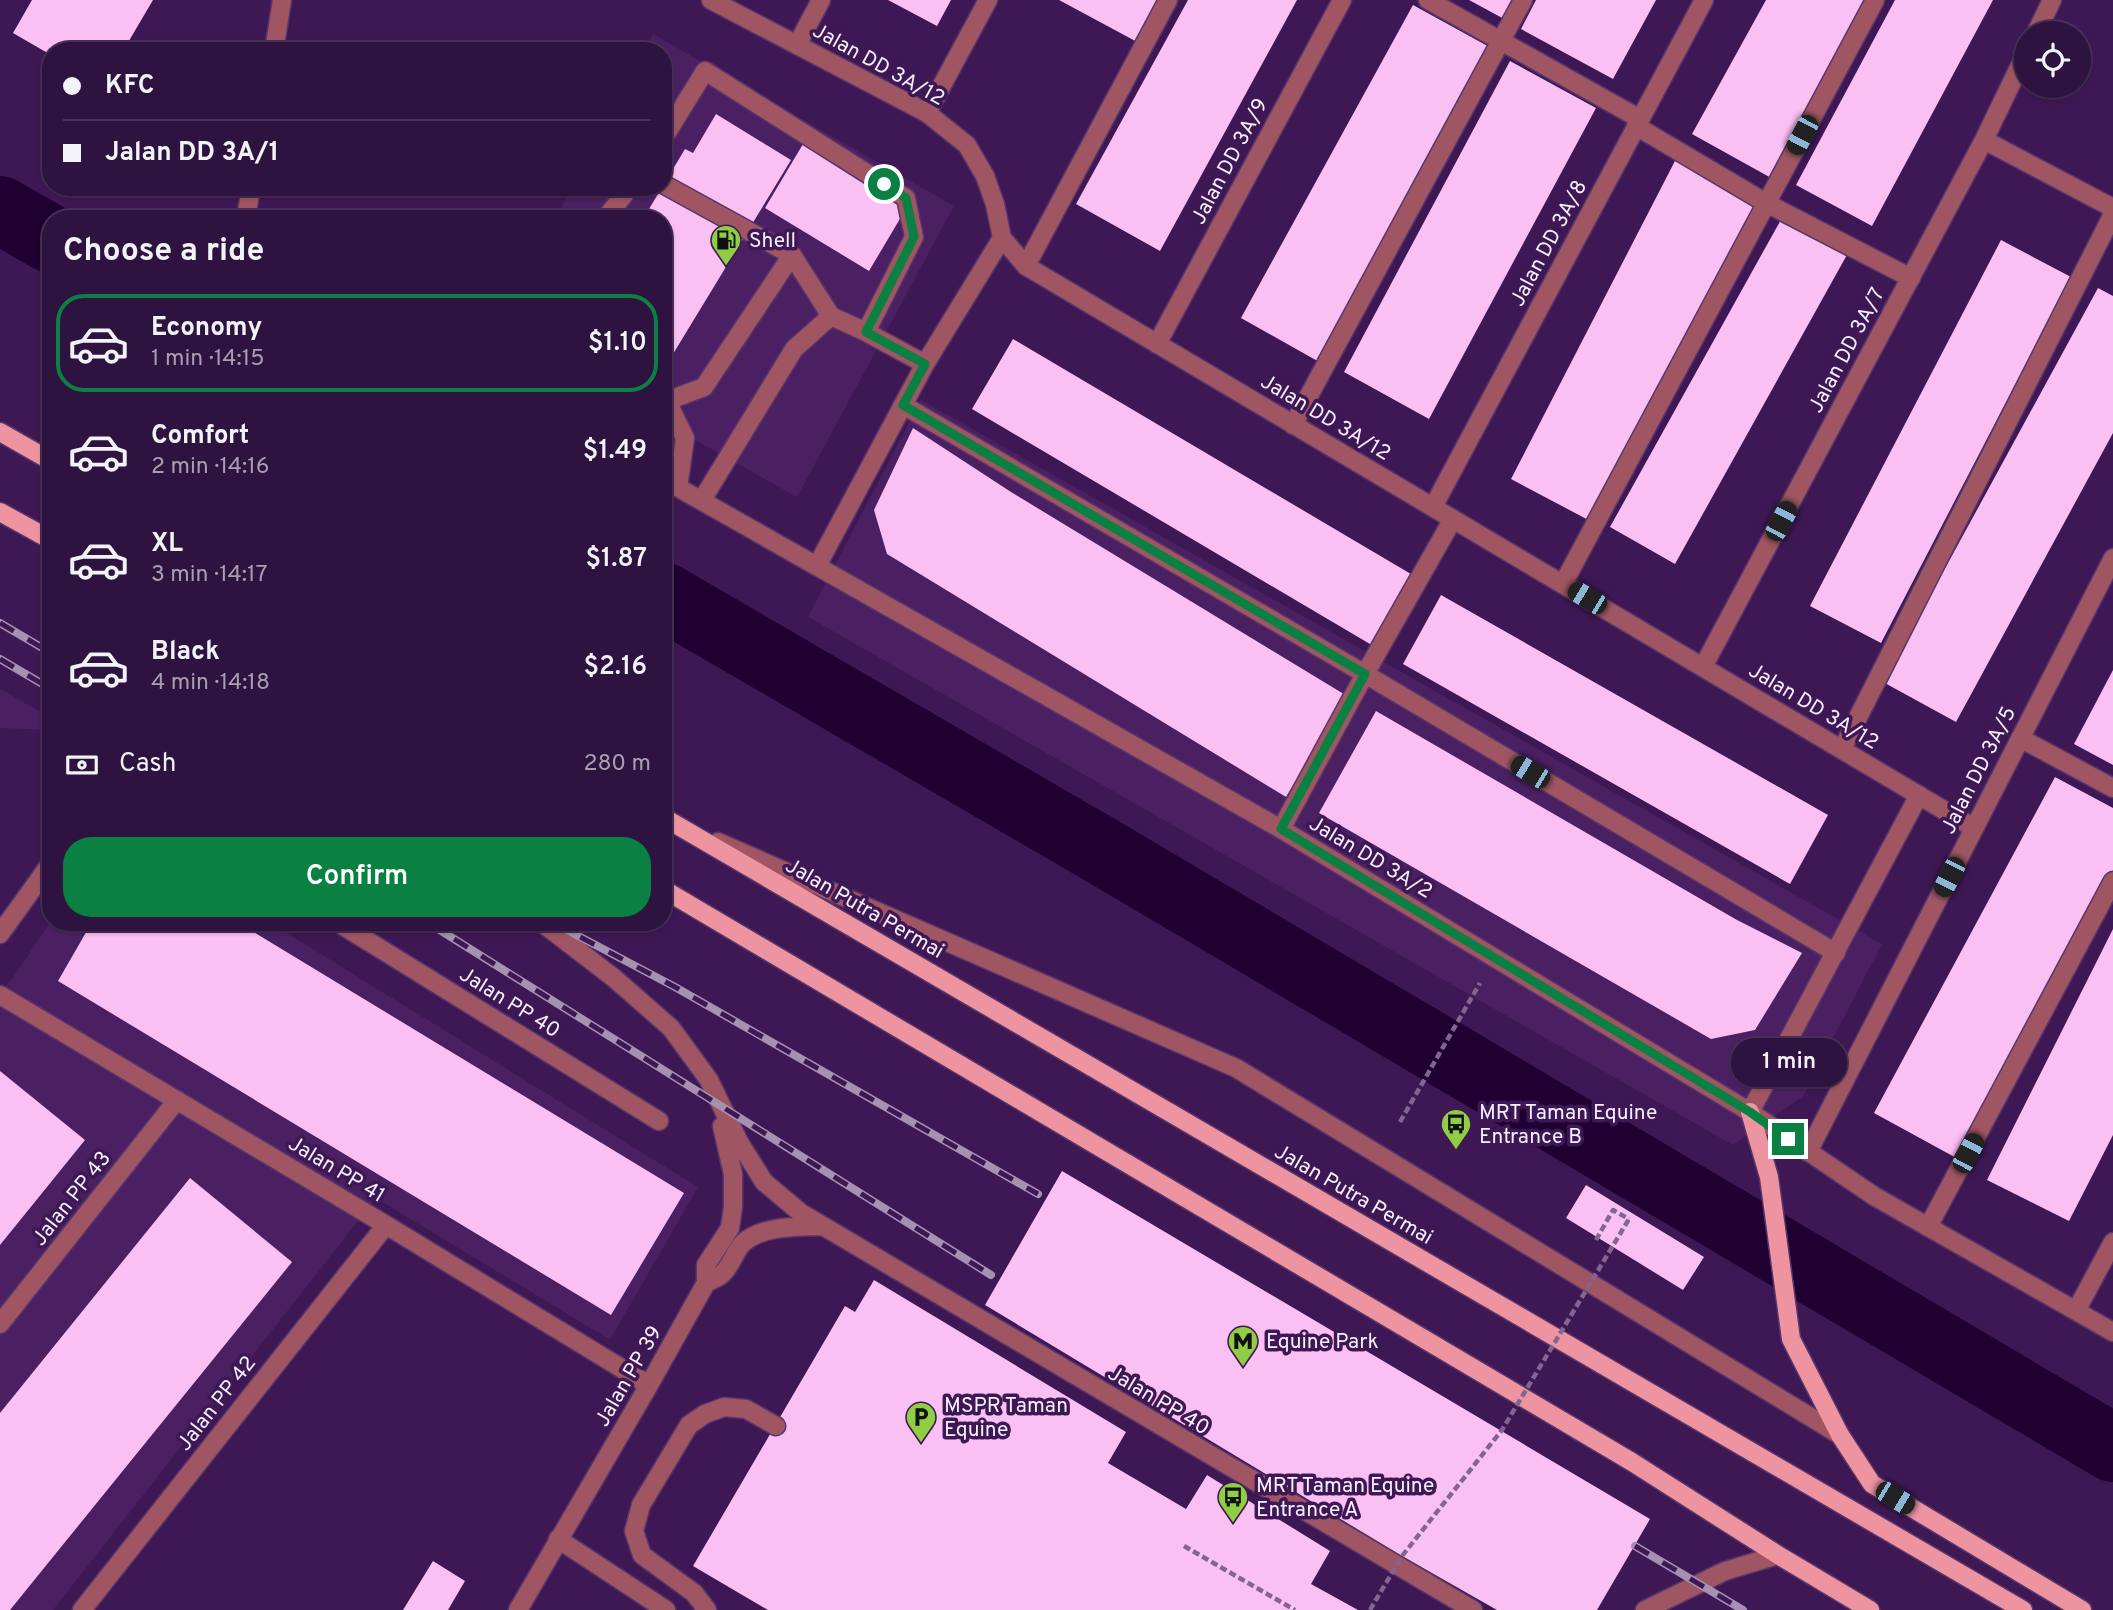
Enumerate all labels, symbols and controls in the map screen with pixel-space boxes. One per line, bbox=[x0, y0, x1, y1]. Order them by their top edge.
street label: Jalan DD 3A/12 bbox=[807, 18, 949, 113]
map controls bbox=[2014, 21, 2091, 98]
button: locate bbox=[2014, 21, 2091, 98]
text: KFC bbox=[105, 70, 154, 103]
street label: Jalan DD 3A/9 bbox=[1186, 94, 1275, 229]
car bbox=[1783, 112, 1822, 158]
text: Jalan DD 3A/1 bbox=[105, 137, 279, 170]
route start bbox=[868, 168, 900, 200]
street label: Jalan DD 3A/8 bbox=[1505, 176, 1594, 312]
fuel station icon: Shell bbox=[709, 223, 743, 267]
place label: Shell bbox=[749, 228, 796, 255]
text: Choose a ride bbox=[63, 232, 264, 272]
street label: Jalan DD 3A/7 bbox=[1803, 283, 1892, 418]
icon: car bbox=[67, 312, 130, 375]
text: Economy bbox=[151, 312, 262, 345]
text: $1.10 bbox=[588, 327, 647, 360]
text: 1 min · 14:15 bbox=[151, 345, 265, 374]
street label: Jalan DD 3A/12 bbox=[1255, 369, 1395, 468]
icon: car bbox=[67, 420, 130, 483]
text: Comfort bbox=[151, 420, 249, 453]
text: $1.49 bbox=[583, 435, 647, 468]
text: 2 min · 14:16 bbox=[151, 453, 269, 482]
car bbox=[1762, 498, 1801, 544]
icon: car bbox=[67, 528, 130, 591]
text: XL bbox=[151, 528, 183, 561]
text: $1.87 bbox=[586, 543, 647, 576]
text: 3 min · 14:17 bbox=[151, 561, 267, 590]
car bbox=[1564, 578, 1611, 618]
icon: car bbox=[67, 636, 130, 699]
text: Black bbox=[151, 636, 220, 669]
text: $2.16 bbox=[583, 651, 647, 684]
street label: Jalan DD 3A/12 bbox=[1743, 658, 1883, 757]
text: 4 min · 14:18 bbox=[151, 669, 270, 698]
street label: Jalan DD 3A/5 bbox=[1936, 702, 2023, 839]
icon: cash bbox=[63, 746, 101, 784]
text: Cash bbox=[119, 748, 176, 781]
text: 280 m bbox=[583, 750, 651, 779]
car bbox=[1507, 752, 1554, 792]
street label: Jalan DD 3A/2 bbox=[1304, 811, 1437, 906]
button: Confirm bbox=[63, 837, 651, 917]
street label: Jalan Putra Permai bbox=[780, 853, 948, 966]
car bbox=[1931, 854, 1968, 900]
street label: Jalan PP 40 bbox=[454, 962, 565, 1045]
callout: 1 min bbox=[1730, 1038, 1846, 1086]
text: 1 min bbox=[1762, 1048, 1816, 1077]
place label: MRT Taman Equine Entrance B bbox=[1479, 1100, 1657, 1151]
bus stop icon: MRT Taman Equine Entrance B bbox=[1439, 1107, 1473, 1151]
route end bbox=[1772, 1123, 1804, 1155]
car bbox=[1949, 1130, 1988, 1176]
street label: Jalan PP 41 bbox=[283, 1131, 390, 1210]
street label: Jalan Putra Permai bbox=[1269, 1139, 1437, 1252]
street label: Jalan PP 43 bbox=[27, 1146, 118, 1252]
street label: Jalan PP 39 bbox=[590, 1321, 669, 1432]
metro station icon: Equine Park bbox=[1226, 1324, 1260, 1368]
place label: Equine Park bbox=[1266, 1329, 1379, 1356]
street label: Jalan PP 42 bbox=[172, 1351, 263, 1457]
street label: Jalan PP 40 bbox=[1102, 1360, 1214, 1442]
place label: MSPR Taman Equine bbox=[944, 1393, 1068, 1444]
parking icon: MSPR Taman Equine bbox=[904, 1400, 938, 1444]
place label: MRT Taman Equine Entrance A bbox=[1256, 1473, 1434, 1524]
car bbox=[1872, 1478, 1919, 1518]
bus stop icon: MRT Taman Equine Entrance A bbox=[1216, 1480, 1250, 1524]

